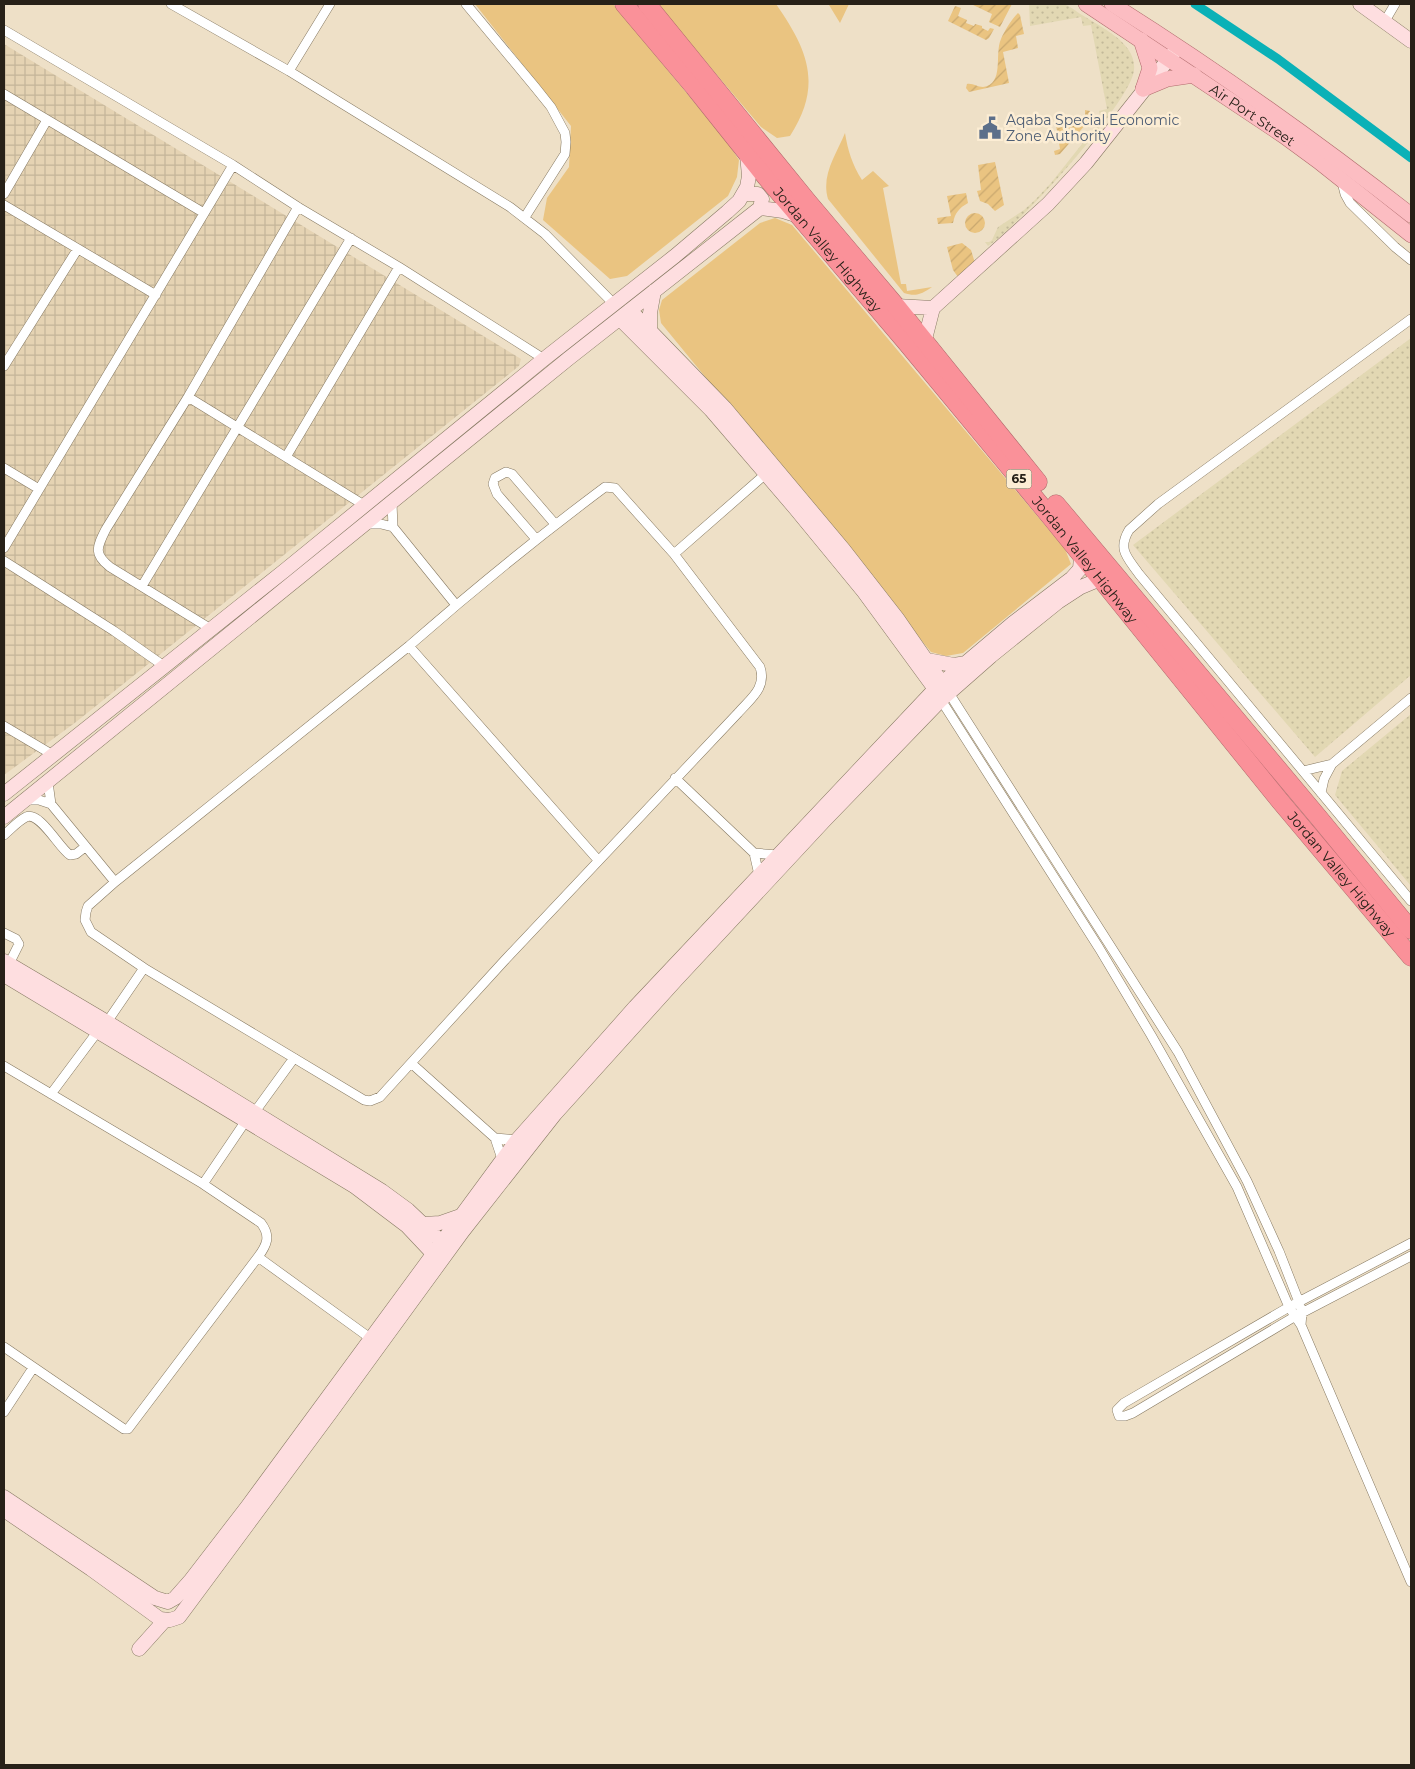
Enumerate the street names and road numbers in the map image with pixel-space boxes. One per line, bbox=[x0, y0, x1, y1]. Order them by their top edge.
street label: Air Port Street bbox=[1206, 80, 1299, 150]
street label: Jordan Valley Highway bbox=[769, 183, 886, 316]
road number: 65 bbox=[1006, 469, 1032, 488]
street label: Jordan Valley Highway bbox=[1027, 492, 1142, 627]
street label: Jordan Valley Highway bbox=[1283, 807, 1400, 941]

